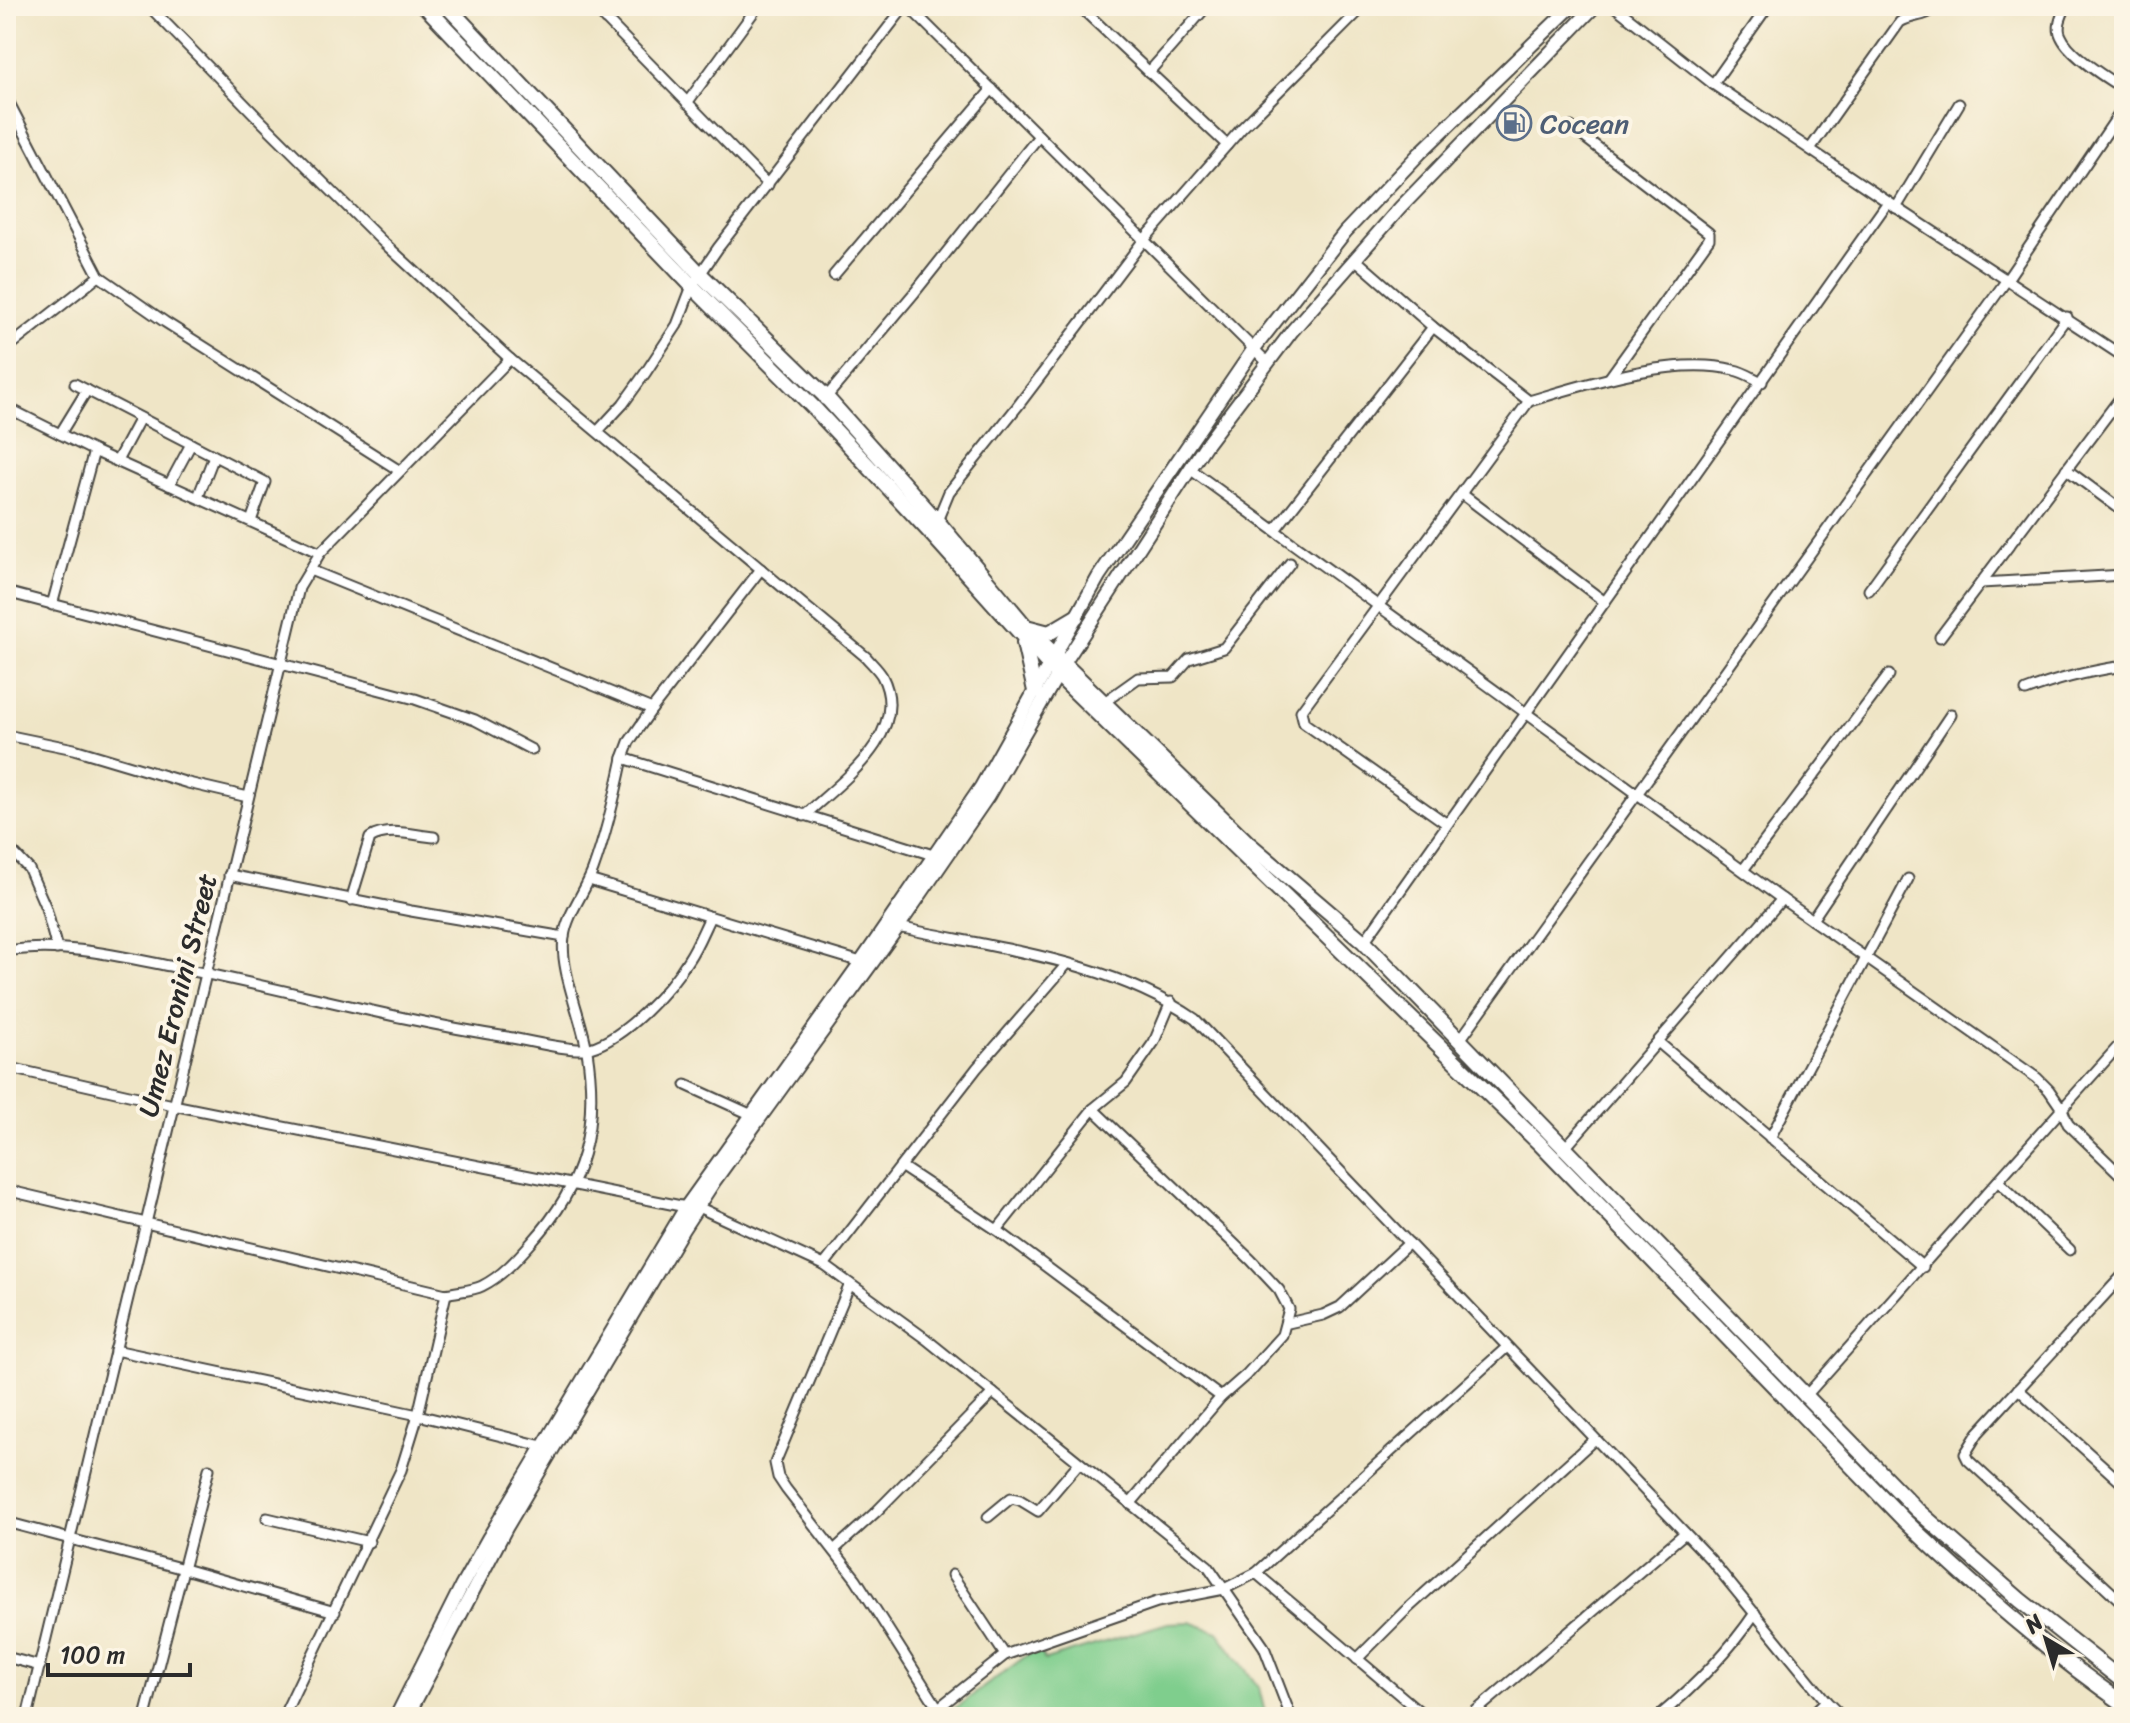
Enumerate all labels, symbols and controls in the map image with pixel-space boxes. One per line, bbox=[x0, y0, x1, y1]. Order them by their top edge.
place label: Cocean bbox=[1540, 99, 1629, 148]
fuel station icon: Cocean bbox=[1495, 104, 1533, 142]
street label: Umez Eronini Street bbox=[124, 868, 231, 1122]
north arrow bbox=[2006, 1599, 2086, 1679]
text: N bbox=[2015, 1603, 2053, 1644]
scale bar bbox=[48, 1627, 190, 1677]
text: 100 m bbox=[60, 1634, 125, 1676]

